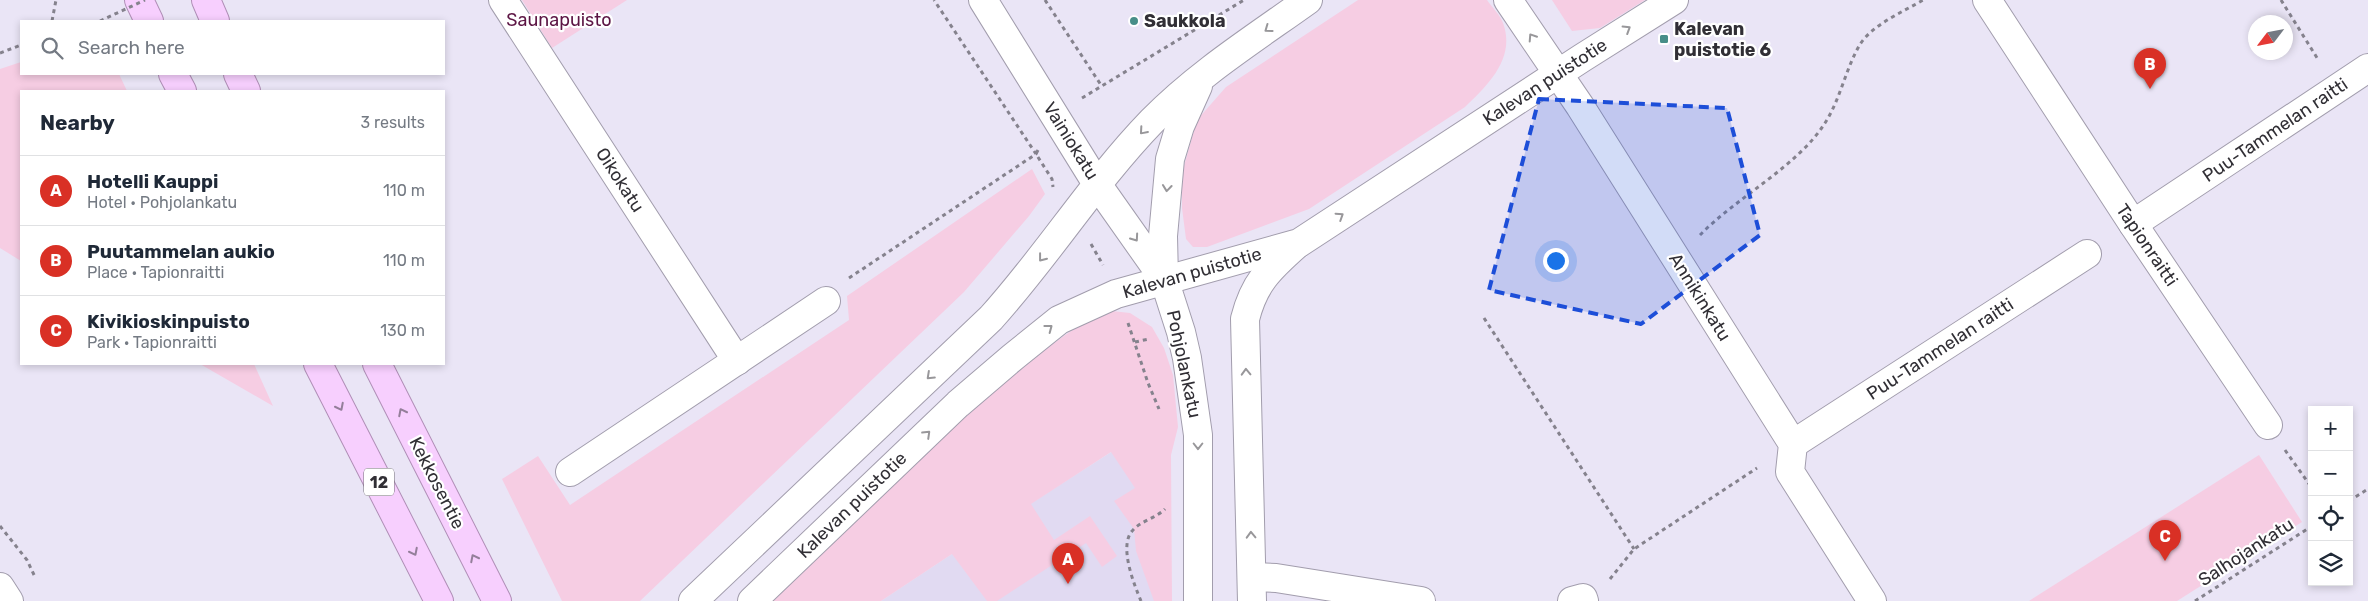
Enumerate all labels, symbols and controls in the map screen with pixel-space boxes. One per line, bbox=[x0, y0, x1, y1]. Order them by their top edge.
park label: Saunapuisto bbox=[506, 9, 612, 31]
place label: Saukkola bbox=[1144, 10, 1226, 32]
marker: Saukkola bbox=[1128, 15, 1140, 27]
north arrow bbox=[2248, 15, 2293, 60]
place label: Kalevan puistotie 6 bbox=[1674, 18, 1771, 61]
search box bbox=[20, 20, 445, 75]
one-way arrow bbox=[1265, 22, 1274, 32]
one-way arrow bbox=[1622, 26, 1631, 36]
one-way arrow bbox=[1529, 33, 1539, 42]
marker: Kalevan puistotie 6 bbox=[1658, 33, 1670, 45]
icon: search bbox=[38, 34, 66, 62]
street label: Kalevan puistotie bbox=[1479, 34, 1611, 130]
text: Search here bbox=[78, 36, 185, 59]
pin: B bbox=[2134, 48, 2166, 89]
street label: Puu-Tammelan raitti bbox=[2198, 73, 2352, 187]
street label: Vainiokatu bbox=[1038, 98, 1104, 184]
text: Nearby bbox=[40, 110, 115, 135]
text: 3 results bbox=[360, 113, 425, 132]
one-way arrow bbox=[1140, 126, 1149, 135]
street label: Oikokatu bbox=[591, 144, 649, 216]
text: Hotelli Kauppi bbox=[87, 170, 219, 193]
text: A bbox=[50, 181, 62, 200]
text: 110 m bbox=[383, 181, 425, 200]
one-way arrow bbox=[1162, 184, 1173, 192]
text: Hotel · Pohjolankatu bbox=[87, 193, 237, 212]
street label: Tapionraitti bbox=[2111, 200, 2183, 290]
one-way arrow bbox=[1334, 213, 1344, 222]
one-way arrow bbox=[1129, 232, 1138, 242]
text: Puutammelan aukio bbox=[87, 240, 275, 263]
street label: Kalevan puistotie bbox=[1120, 243, 1264, 303]
your location bbox=[1543, 248, 1569, 274]
street label: Annikinkatu bbox=[1664, 249, 1736, 345]
text: B bbox=[50, 251, 62, 270]
text: 110 m bbox=[383, 251, 425, 270]
one-way arrow bbox=[1039, 252, 1047, 261]
text: Place · Tapionraitti bbox=[87, 263, 224, 282]
street label: Puu-Tammelan raitti bbox=[1862, 293, 2018, 405]
street label: Pohjolankatu bbox=[1162, 308, 1206, 420]
text: Kivikioskinpuisto bbox=[87, 310, 250, 333]
text: C bbox=[50, 321, 62, 340]
text: 130 m bbox=[380, 321, 425, 340]
one-way arrow bbox=[1043, 325, 1053, 334]
text: Park · Tapionraitti bbox=[87, 333, 217, 352]
one-way arrow bbox=[1241, 368, 1251, 376]
one-way arrow bbox=[927, 370, 936, 379]
one-way arrow bbox=[334, 402, 344, 411]
map controls bbox=[2308, 406, 2353, 586]
button: + bbox=[2308, 406, 2353, 451]
one-way arrow bbox=[398, 409, 408, 418]
one-way arrow bbox=[921, 431, 930, 440]
street label: Kekkosentie bbox=[404, 433, 470, 533]
one-way arrow bbox=[1193, 443, 1203, 451]
street label: Kalevan puistotie bbox=[793, 447, 911, 563]
button: − bbox=[2308, 451, 2353, 496]
road number: 12 bbox=[364, 468, 394, 496]
button: locate bbox=[2308, 496, 2353, 541]
street label: Salhojankatu bbox=[2194, 513, 2298, 591]
pin: C bbox=[2149, 520, 2181, 561]
one-way arrow bbox=[1246, 531, 1256, 538]
button: layers bbox=[2308, 541, 2353, 586]
pin: A bbox=[1052, 543, 1084, 584]
one-way arrow bbox=[408, 547, 418, 556]
one-way arrow bbox=[470, 554, 480, 563]

